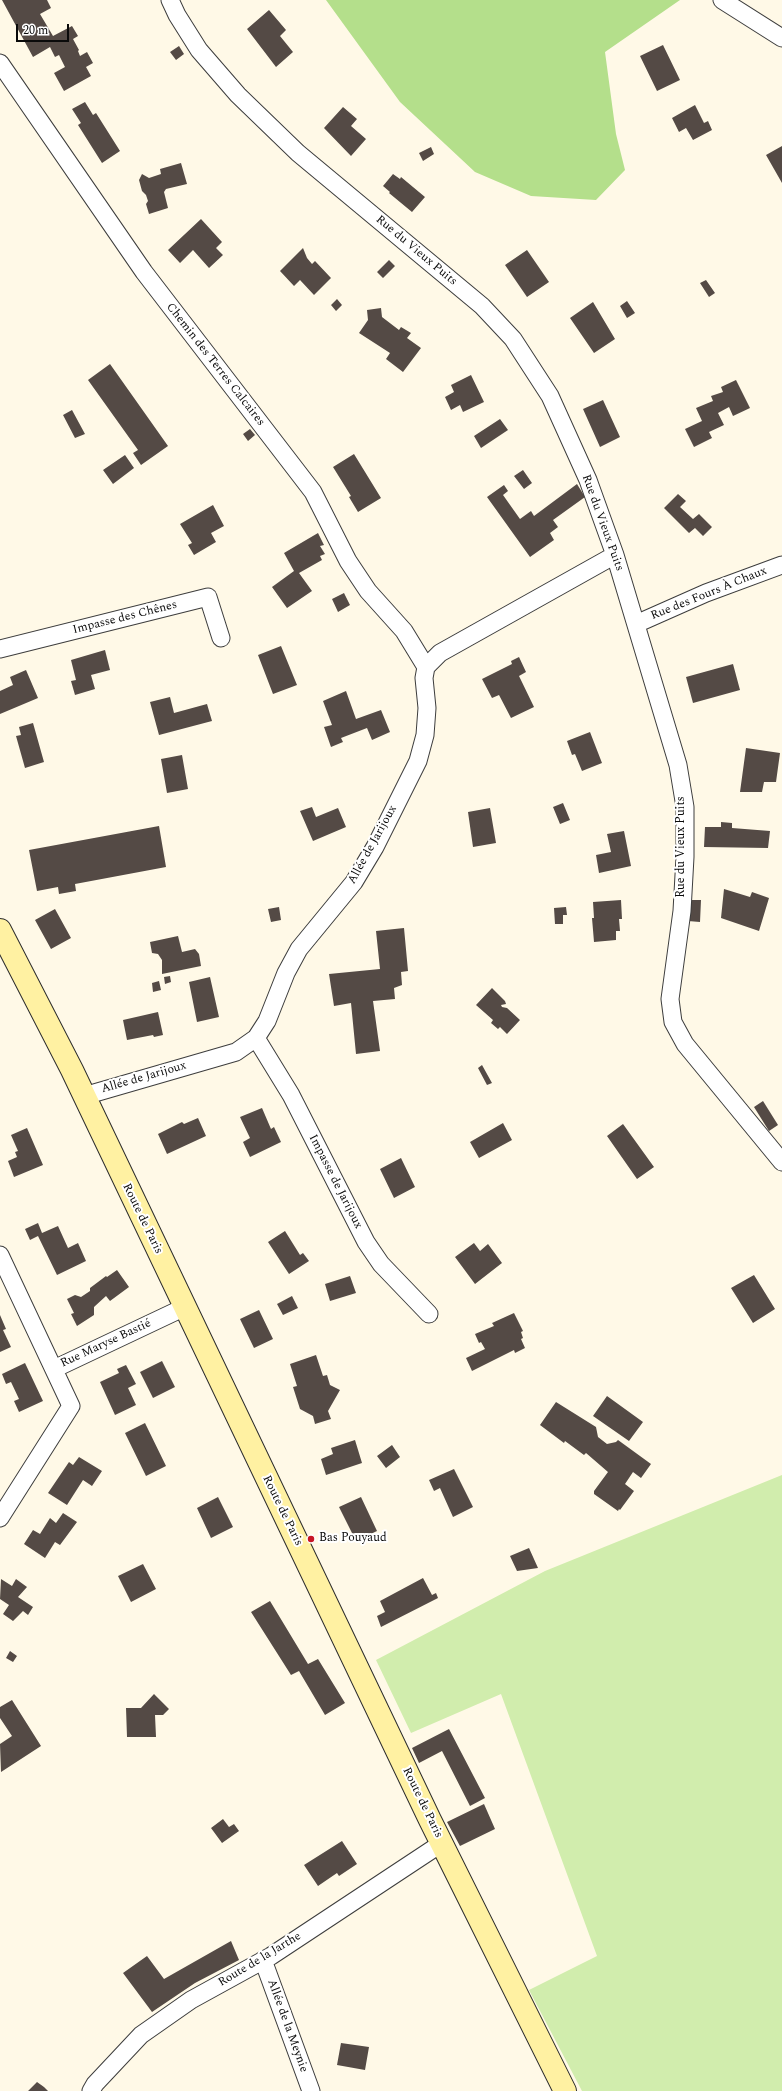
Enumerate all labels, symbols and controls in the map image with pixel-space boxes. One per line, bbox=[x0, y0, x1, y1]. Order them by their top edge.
scale bar bbox=[18, 16, 71, 42]
text: 20 m bbox=[23, 21, 48, 40]
street label: Rue du Vieux Puits bbox=[372, 213, 460, 289]
street label: Chemin des Terres Calcaires bbox=[162, 301, 268, 429]
street label: Rue du Vieux Puits bbox=[578, 473, 626, 573]
street label: Rue des Fours À Chaux bbox=[649, 564, 769, 624]
street label: Impasse des Chênes bbox=[71, 598, 179, 638]
street label: Rue du Vieux Puits bbox=[675, 796, 689, 898]
street label: Allée de Jarijoux bbox=[345, 803, 401, 887]
street label: Allée de Jarijoux bbox=[100, 1059, 188, 1097]
street label: Impasse de Jarijoux bbox=[305, 1132, 365, 1232]
street label: Route de Paris bbox=[119, 1181, 165, 1257]
street label: Rue Maryse Bastié bbox=[59, 1317, 153, 1371]
street label: Route de Paris bbox=[259, 1473, 305, 1549]
place label: Bas Pouyaud bbox=[319, 1532, 387, 1546]
marker: Bas Pouyaud bbox=[306, 1534, 316, 1544]
street label: Route de Paris bbox=[399, 1765, 445, 1841]
street label: Route de la Jarthe bbox=[216, 1930, 304, 1990]
street label: Allée de la Meynie bbox=[263, 1977, 311, 2075]

